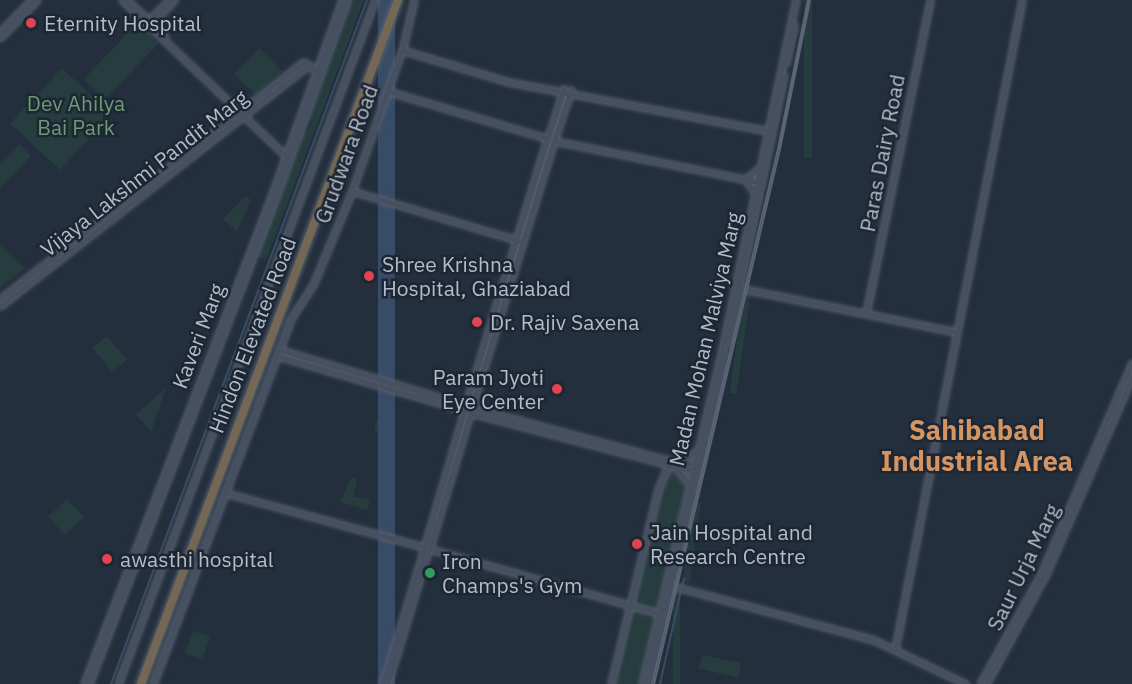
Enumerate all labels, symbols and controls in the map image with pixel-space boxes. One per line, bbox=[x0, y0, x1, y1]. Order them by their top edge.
place label: Eternity Hospital bbox=[44, 10, 201, 36]
marker: Eternity Hospital bbox=[22, 14, 40, 32]
street label: Paras Dairy Road bbox=[854, 72, 910, 234]
street label: Grudwara Road bbox=[309, 81, 383, 227]
street label: Vijaya Lakshmi Pandit Marg bbox=[35, 84, 253, 262]
park label: Dev Ahilya Bai Park bbox=[27, 90, 125, 140]
street label: Madan Mohan Malviya Marg bbox=[664, 210, 746, 468]
street label: Hindon Elevated Road bbox=[203, 234, 301, 436]
place label: Shree Krishna Hospital, Ghaziabad bbox=[382, 251, 571, 301]
marker: Shree Krishna Hospital, Ghaziabad bbox=[360, 267, 378, 285]
street label: Kaveri Marg bbox=[166, 280, 230, 392]
place label: Dr. Rajiv Saxena bbox=[490, 309, 639, 335]
marker: Dr. Rajiv Saxena bbox=[468, 313, 486, 331]
place label: Param Jyoti Eye Center bbox=[433, 364, 544, 414]
marker: Param Jyoti Eye Center bbox=[548, 380, 566, 398]
district label: Sahibabad Industrial Area bbox=[881, 413, 1073, 476]
street label: Saur Urja Marg bbox=[981, 499, 1065, 635]
place label: Jain Hospital and Research Centre bbox=[650, 519, 813, 569]
marker: Jain Hospital and Research Centre bbox=[628, 535, 646, 553]
place label: awasthi hospital bbox=[120, 546, 274, 572]
place label: Iron Champs's Gym bbox=[442, 548, 582, 598]
marker: awasthi hospital bbox=[98, 550, 116, 568]
marker: Iron Champs's Gym bbox=[423, 566, 437, 580]

